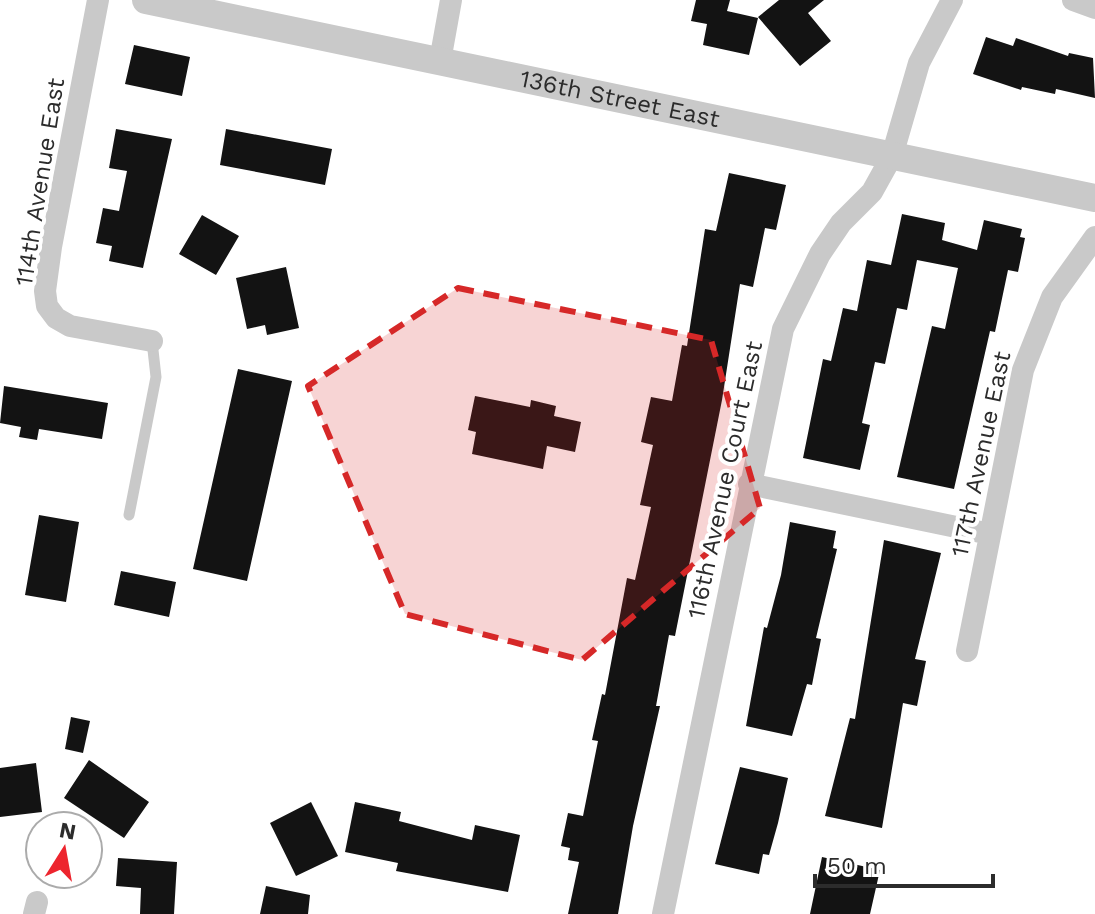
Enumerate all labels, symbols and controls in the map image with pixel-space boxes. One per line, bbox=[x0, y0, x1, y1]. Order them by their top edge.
street label: 136th Street East bbox=[517, 64, 722, 133]
street label: 114th Avenue East bbox=[10, 76, 70, 288]
street label: 116th Avenue Court East bbox=[682, 339, 768, 621]
street label: 117th Avenue East bbox=[946, 349, 1016, 559]
north arrow bbox=[24, 810, 104, 890]
text: N bbox=[57, 817, 78, 845]
scale bar bbox=[815, 838, 993, 888]
text: 50 m bbox=[827, 852, 887, 880]

